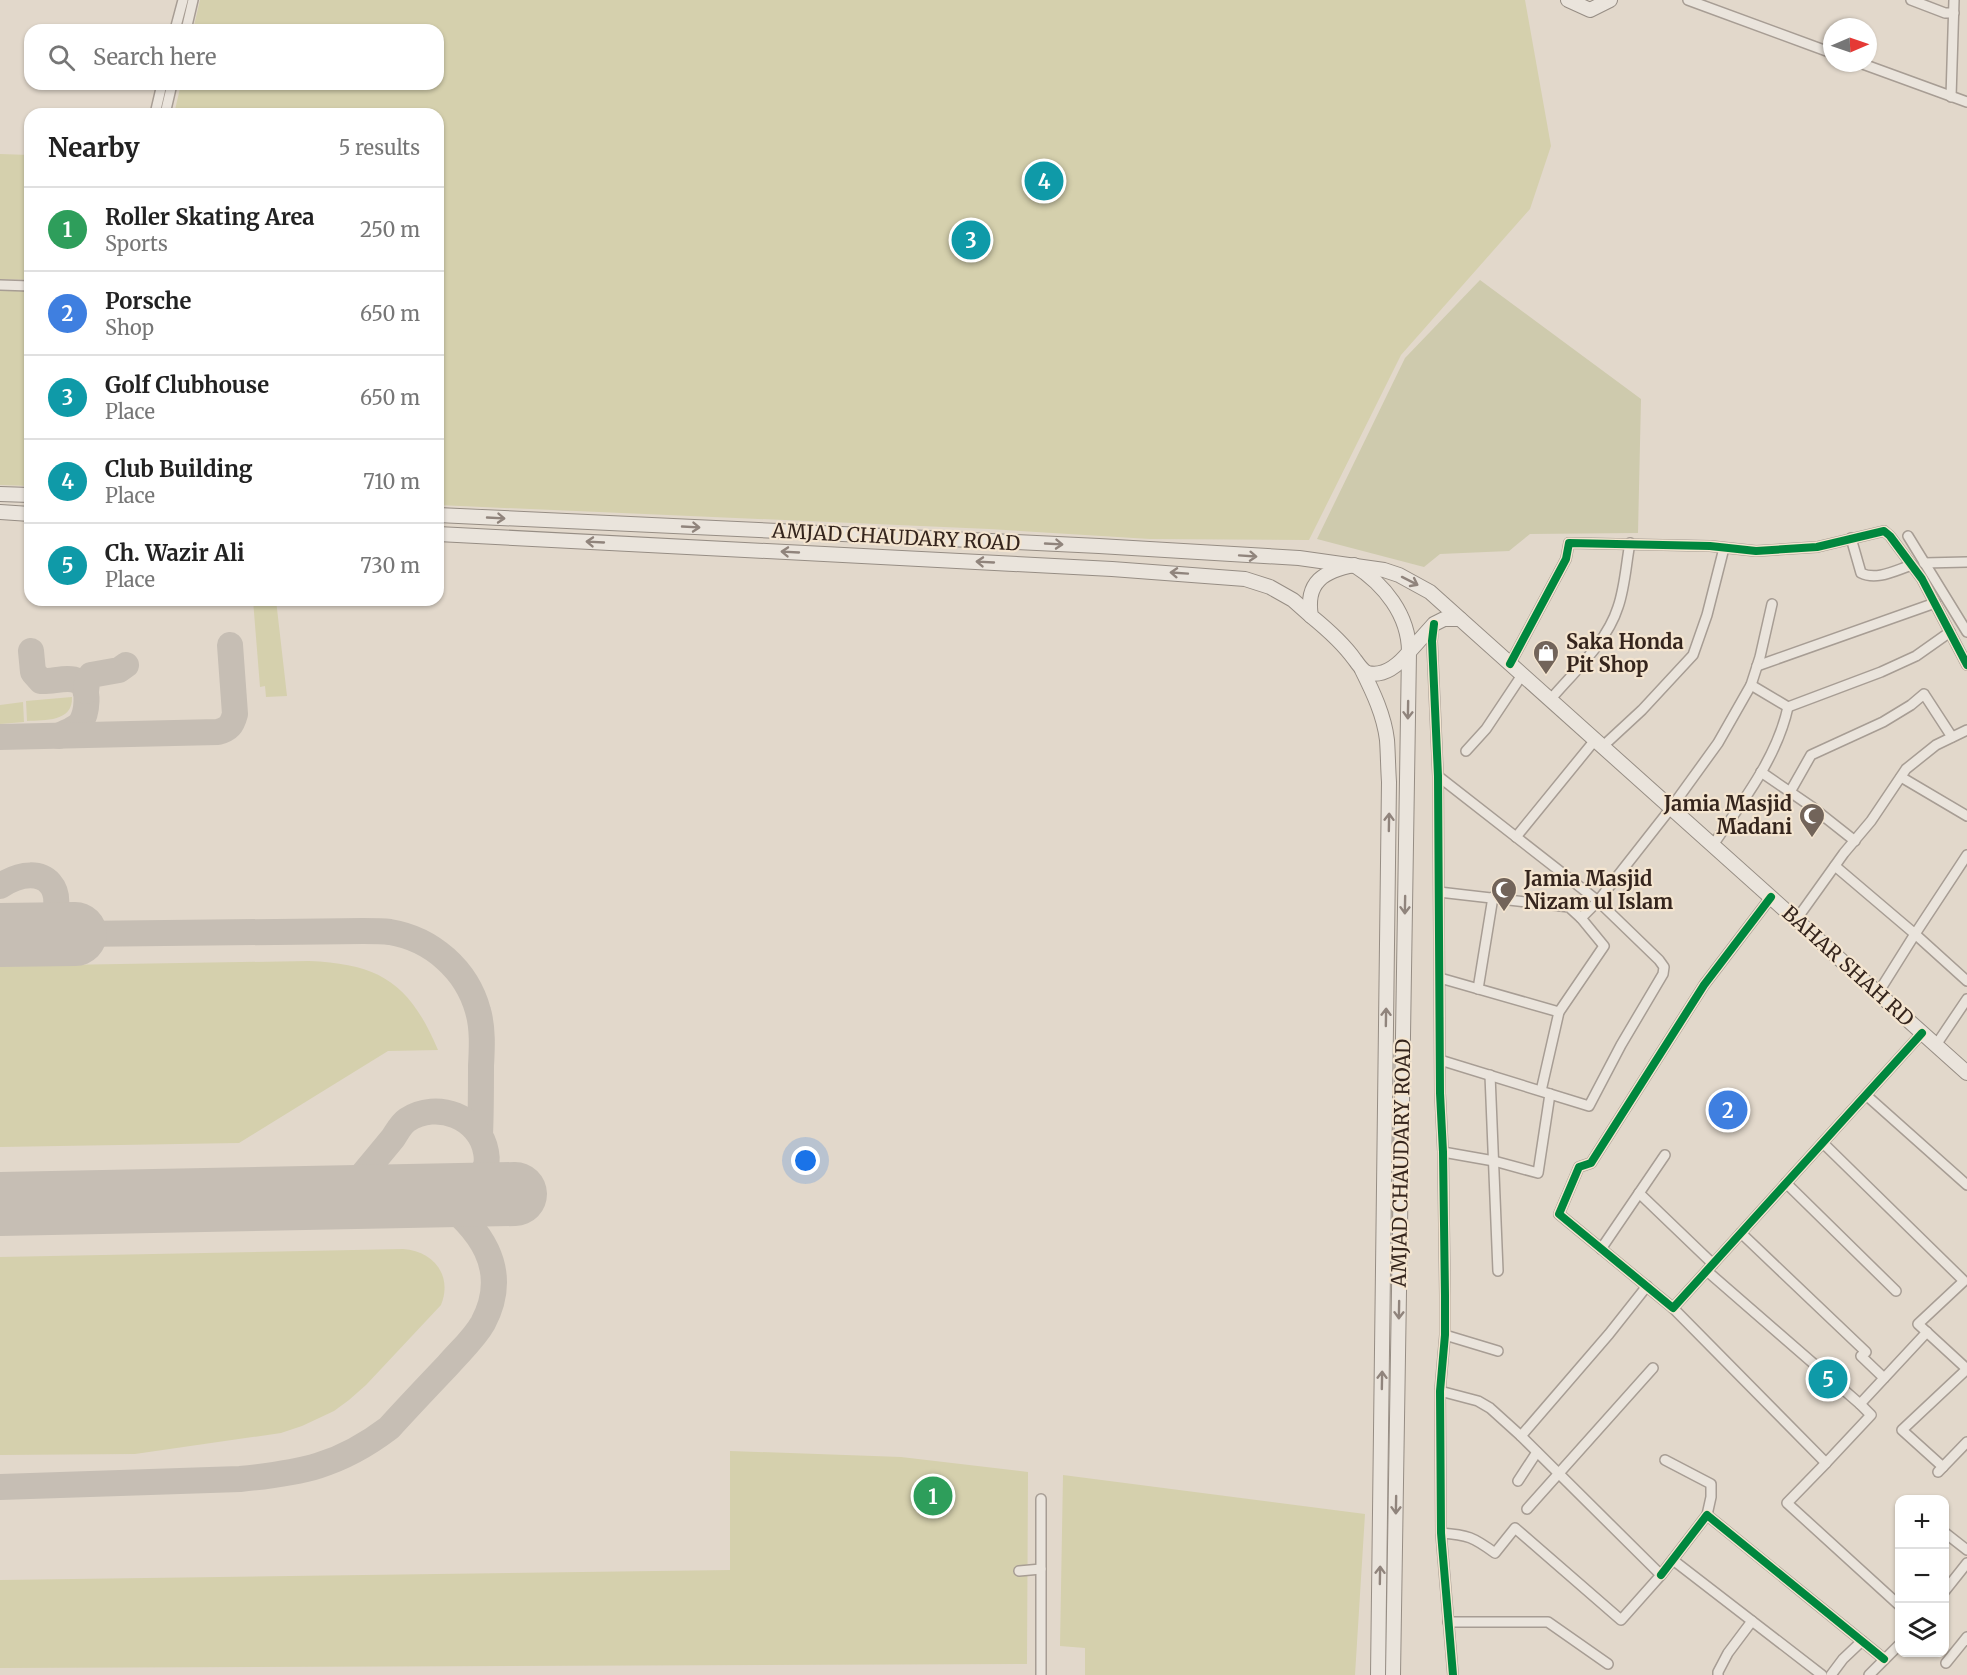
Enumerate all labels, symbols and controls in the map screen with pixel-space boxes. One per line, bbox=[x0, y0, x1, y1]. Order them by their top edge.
north arrow bbox=[1823, 18, 1877, 72]
search box bbox=[24, 24, 444, 90]
icon: search bbox=[45, 41, 78, 74]
text: Search here bbox=[93, 43, 216, 71]
text: Nearby bbox=[48, 131, 140, 164]
text: 5 results bbox=[339, 135, 420, 160]
pin: 4 bbox=[1024, 158, 1064, 204]
text: Roller Skating Area bbox=[105, 203, 315, 231]
text: 1 bbox=[63, 217, 72, 242]
text: 250 m bbox=[360, 217, 420, 242]
pin: 3 bbox=[952, 218, 990, 262]
text: Sports bbox=[105, 231, 168, 256]
text: Porsche bbox=[105, 287, 191, 315]
text: 2 bbox=[62, 301, 73, 326]
text: 650 m bbox=[360, 301, 420, 326]
text: Shop bbox=[105, 315, 154, 340]
text: Golf Clubhouse bbox=[105, 371, 269, 399]
text: 3 bbox=[62, 385, 73, 410]
text: 650 m bbox=[360, 385, 420, 410]
text: Place bbox=[105, 399, 155, 424]
text: Club Building bbox=[105, 455, 253, 483]
text: 4 bbox=[61, 469, 74, 494]
text: 710 m bbox=[363, 469, 420, 494]
text: Place bbox=[105, 483, 155, 508]
one-way arrow bbox=[486, 512, 506, 523]
street label: AMJAD CHAUDARY ROAD bbox=[770, 517, 1021, 555]
one-way arrow bbox=[681, 521, 701, 532]
one-way arrow bbox=[586, 537, 606, 548]
text: Ch. Wazir Ali bbox=[105, 539, 245, 567]
one-way arrow bbox=[1043, 539, 1063, 550]
one-way arrow bbox=[781, 547, 801, 558]
one-way arrow bbox=[1238, 551, 1258, 562]
text: 5 bbox=[62, 553, 73, 578]
text: 730 m bbox=[360, 553, 420, 578]
one-way arrow bbox=[975, 557, 995, 568]
text: Place bbox=[105, 567, 155, 592]
one-way arrow bbox=[1170, 568, 1190, 579]
one-way arrow bbox=[1400, 576, 1418, 587]
place label: Saka Honda Pit Shop bbox=[1566, 629, 1684, 677]
shop icon: Saka Honda Pit Shop bbox=[1531, 638, 1561, 676]
one-way arrow bbox=[1402, 700, 1414, 720]
place label: Jamia Masjid Madani bbox=[1663, 791, 1792, 839]
mosque icon: Jamia Masjid Madani bbox=[1797, 801, 1827, 839]
one-way arrow bbox=[1383, 812, 1395, 832]
place label: Jamia Masjid Nizam ul Islam bbox=[1523, 866, 1673, 914]
mosque icon: Jamia Masjid Nizam ul Islam bbox=[1489, 875, 1519, 913]
one-way arrow bbox=[1399, 895, 1411, 915]
street label: BAHAR SHAH RD bbox=[1777, 900, 1919, 1031]
one-way arrow bbox=[1381, 1007, 1392, 1027]
street label: AMJAD CHAUDARY ROAD bbox=[1386, 1039, 1415, 1288]
pin: 2 bbox=[1708, 1088, 1748, 1132]
your location bbox=[791, 1146, 820, 1175]
one-way arrow bbox=[1393, 1300, 1405, 1320]
pin: 5 bbox=[1808, 1356, 1848, 1402]
one-way arrow bbox=[1376, 1370, 1388, 1390]
pin: 1 bbox=[914, 1474, 952, 1518]
one-way arrow bbox=[1390, 1495, 1402, 1515]
map controls bbox=[1895, 1495, 1949, 1657]
button: + bbox=[1895, 1495, 1949, 1549]
button: − bbox=[1895, 1549, 1949, 1603]
one-way arrow bbox=[1374, 1565, 1386, 1585]
button: layers bbox=[1895, 1603, 1949, 1657]

